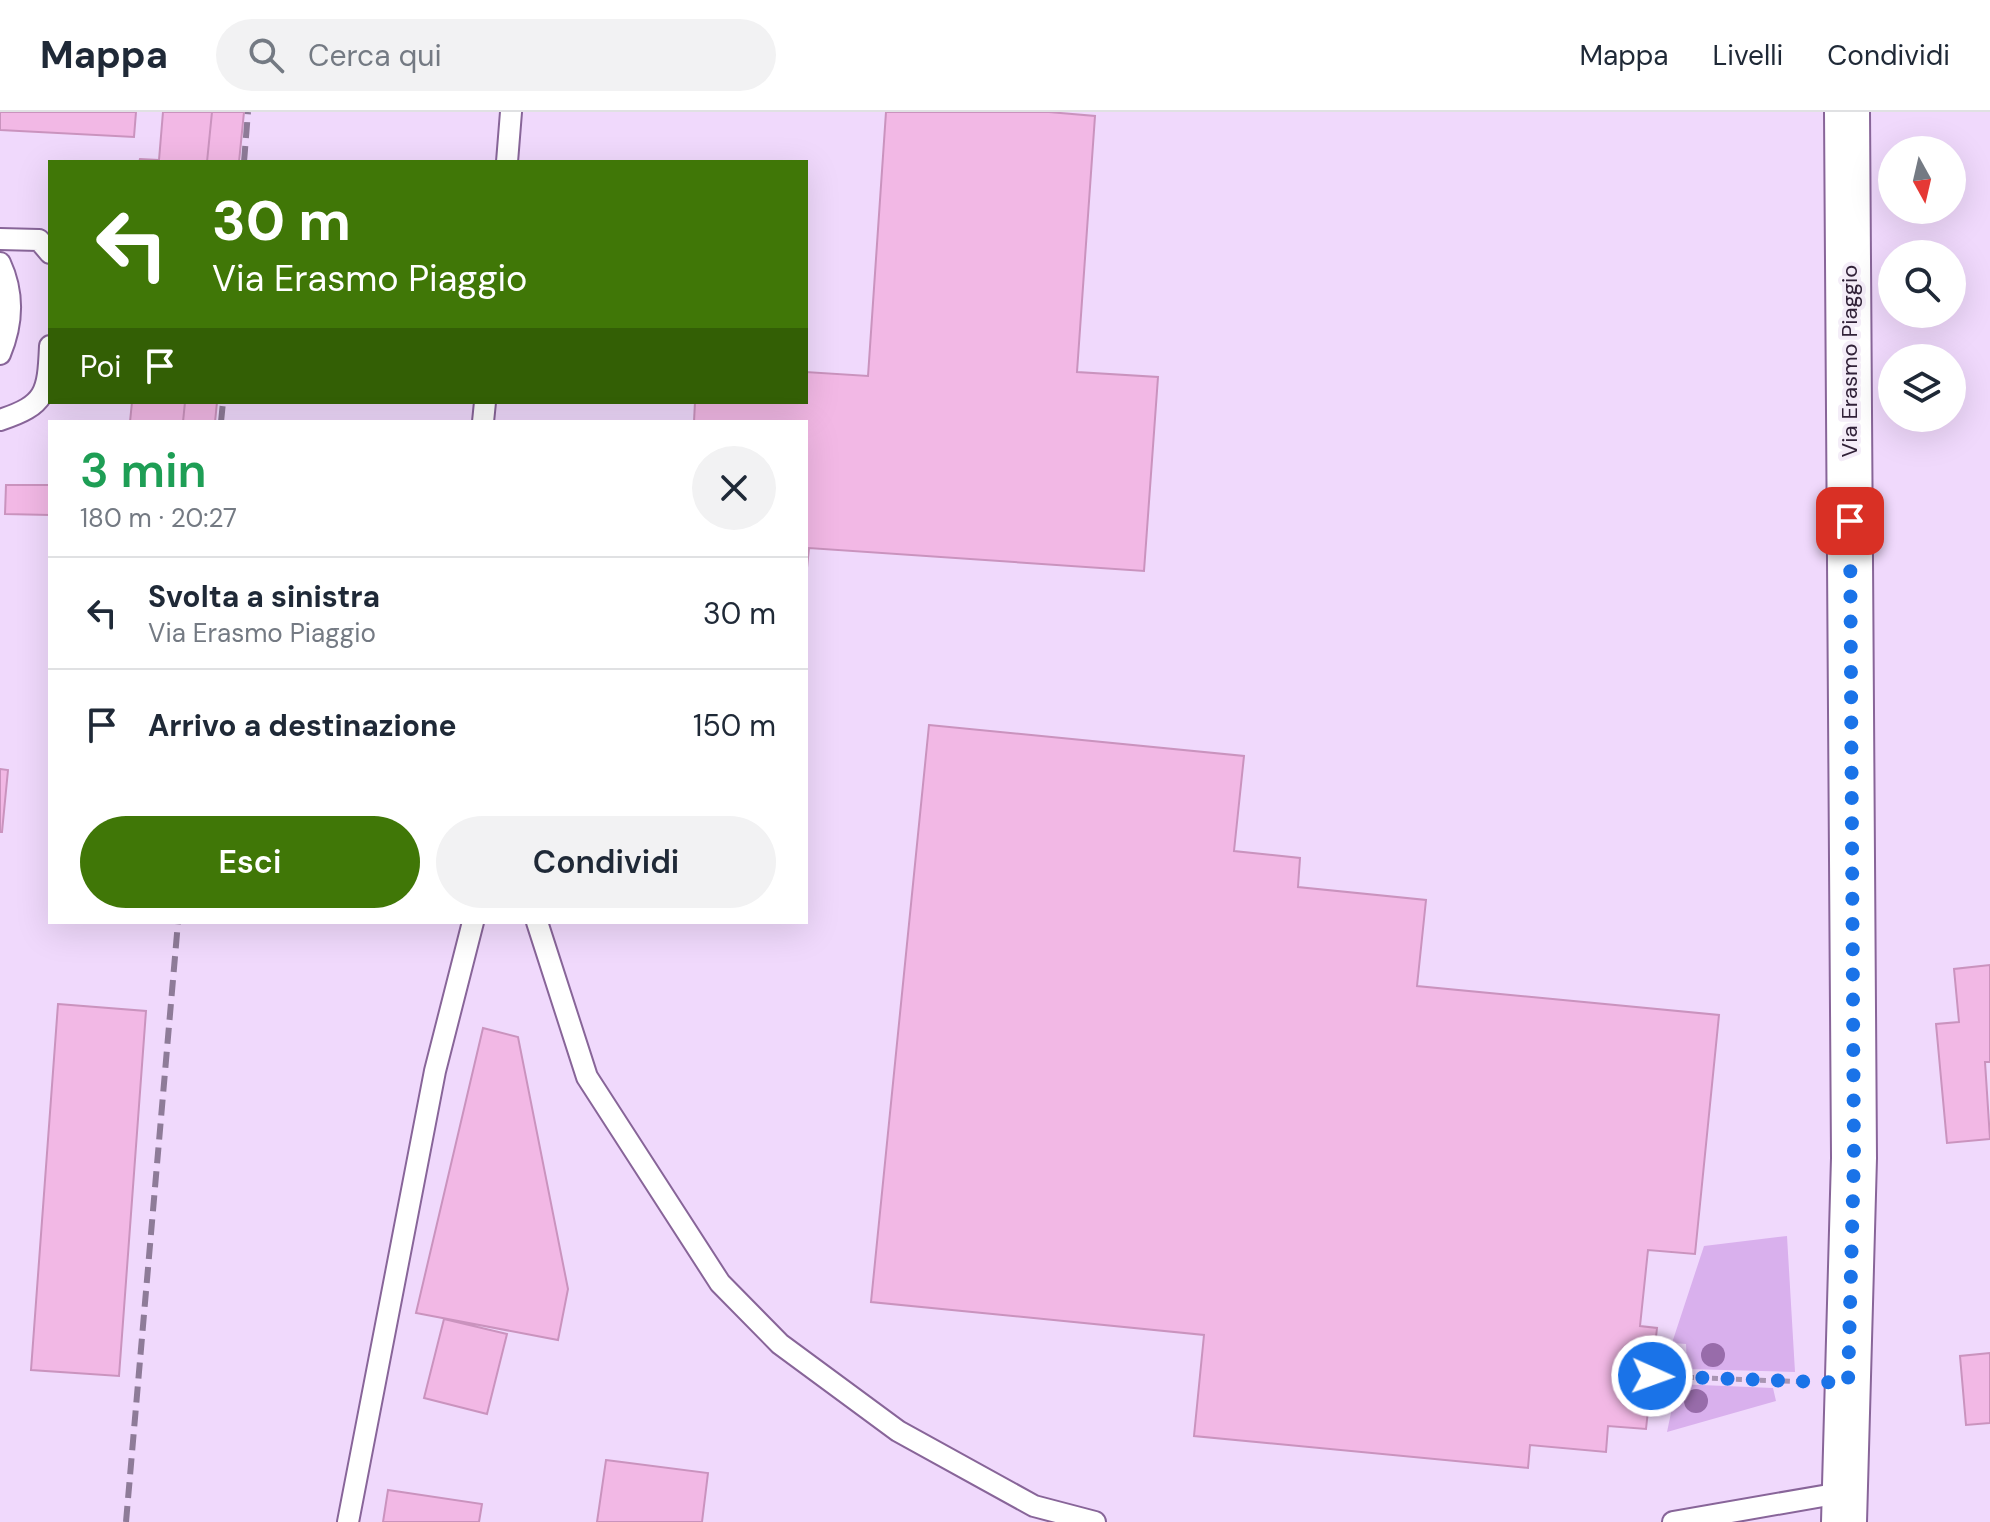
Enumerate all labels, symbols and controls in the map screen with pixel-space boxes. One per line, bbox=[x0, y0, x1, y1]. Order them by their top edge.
search box bbox=[216, 19, 776, 91]
text: Mappa bbox=[40, 30, 168, 80]
icon: search bbox=[244, 33, 288, 77]
text: Cerca qui bbox=[308, 36, 442, 75]
text: Mappa bbox=[1579, 37, 1669, 74]
text: Livelli bbox=[1713, 37, 1783, 74]
text: Condividi bbox=[1827, 37, 1950, 74]
north arrow bbox=[1878, 136, 1966, 224]
map controls bbox=[1878, 136, 1966, 432]
text: 30 m bbox=[212, 184, 351, 257]
icon: left bbox=[80, 192, 184, 296]
button: search bbox=[1878, 240, 1966, 328]
text: Via Erasmo Piaggio bbox=[212, 255, 527, 302]
street label: Via Erasmo Piaggio bbox=[1835, 265, 1864, 457]
icon: arrive bbox=[138, 344, 182, 388]
button: layers bbox=[1878, 344, 1966, 432]
text: Poi bbox=[80, 347, 122, 386]
text: 3 min bbox=[80, 439, 207, 502]
button: close bbox=[692, 446, 776, 530]
pin bbox=[1816, 487, 1884, 555]
icon: arrive bbox=[1828, 499, 1872, 543]
text: 180 m · 20:27 bbox=[80, 501, 237, 535]
text: Svolta a sinistra bbox=[148, 577, 380, 616]
icon: left bbox=[80, 591, 124, 635]
text: 30 m bbox=[703, 594, 776, 633]
text: Via Erasmo Piaggio bbox=[148, 616, 376, 650]
icon: arrive bbox=[80, 703, 124, 747]
text: Arrivo a destinazione bbox=[148, 706, 457, 745]
text: 150 m bbox=[693, 706, 776, 745]
button: Esci bbox=[80, 816, 420, 908]
button: Condividi bbox=[436, 816, 776, 908]
position arrow bbox=[1610, 1334, 1694, 1418]

